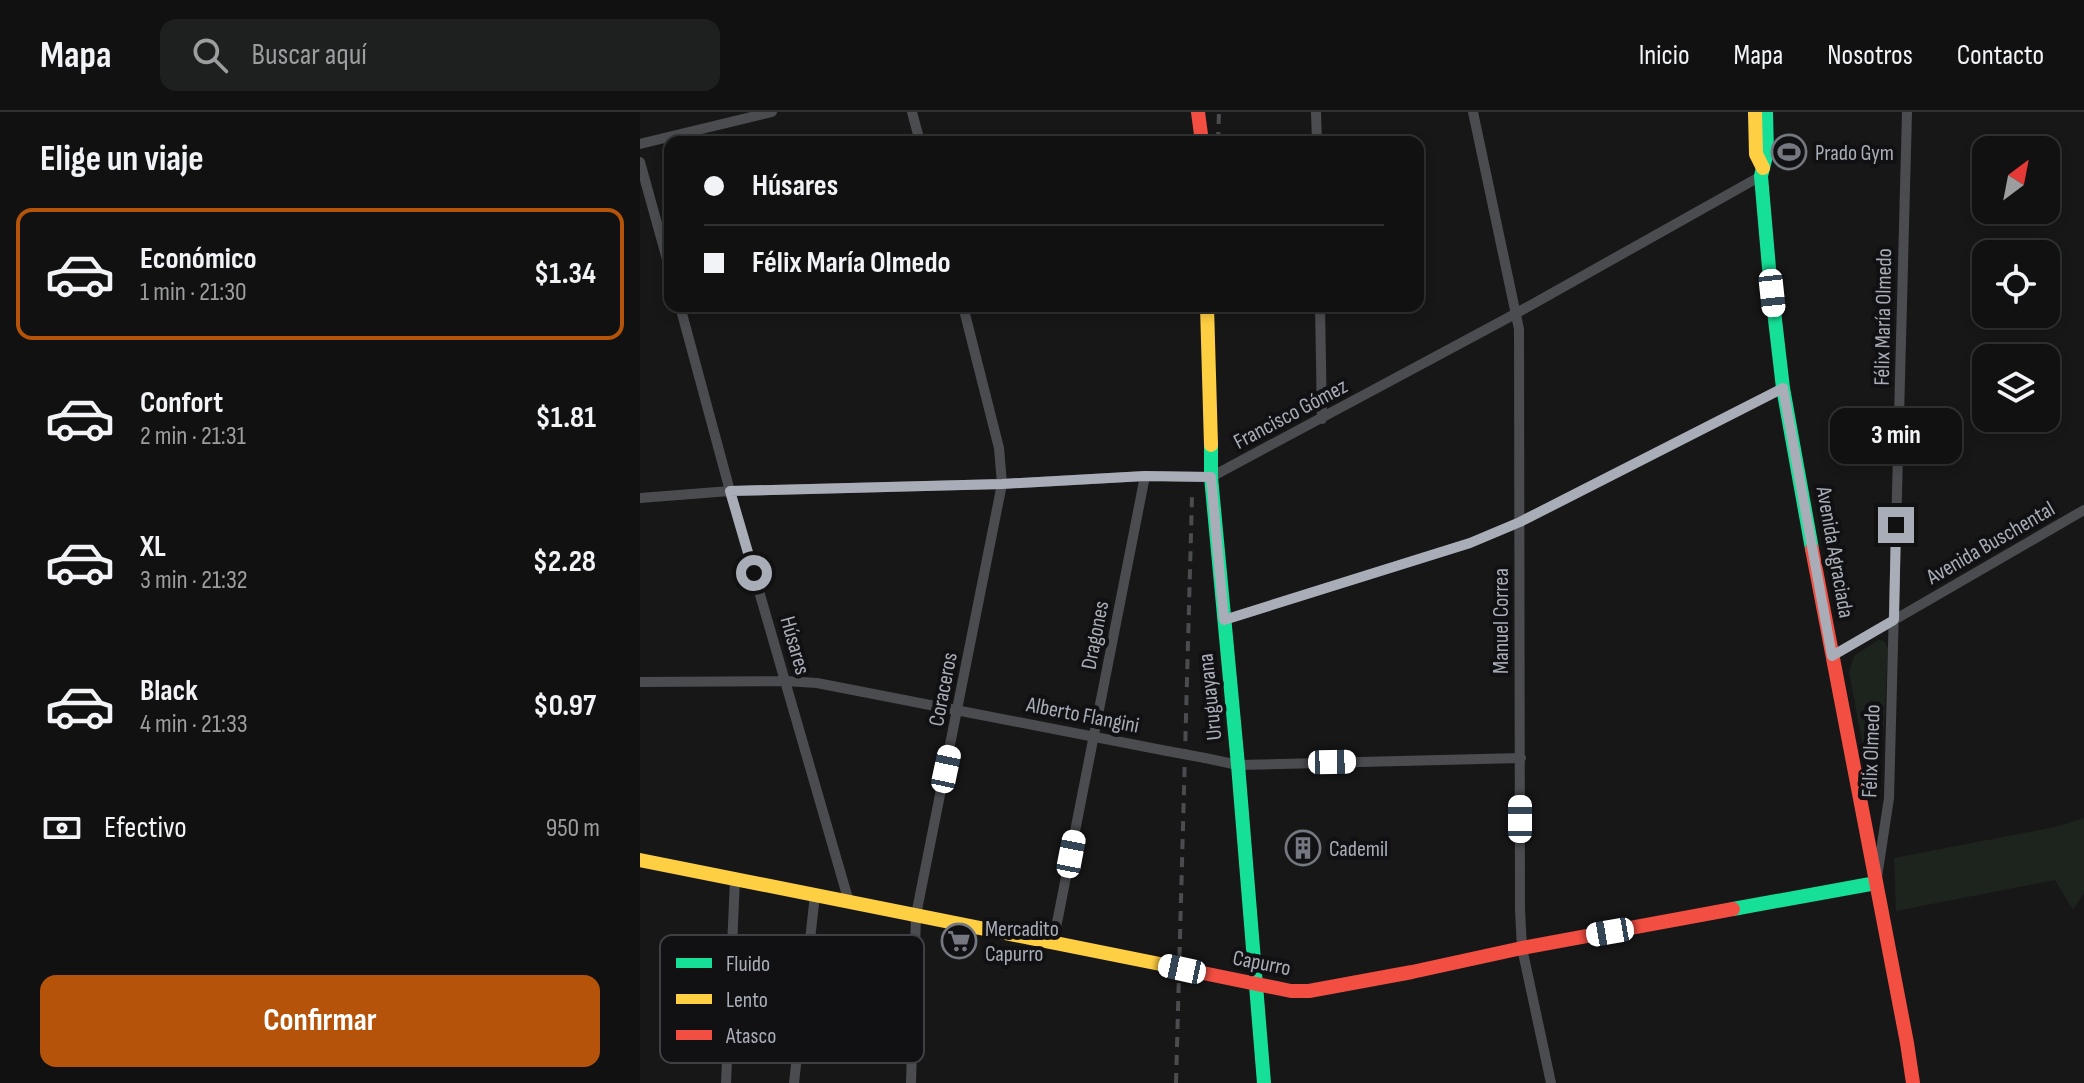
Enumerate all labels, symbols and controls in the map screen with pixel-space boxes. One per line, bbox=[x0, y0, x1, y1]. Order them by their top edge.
search box bbox=[160, 19, 720, 91]
text: Mapa bbox=[40, 33, 112, 78]
icon: search bbox=[188, 33, 232, 77]
text: Buscar aquí bbox=[252, 37, 367, 73]
text: Inicio bbox=[1639, 39, 1690, 72]
text: Mapa bbox=[1734, 39, 1783, 72]
text: Nosotros bbox=[1827, 39, 1913, 72]
text: Contacto bbox=[1957, 39, 2044, 72]
sports icon: Prado Gym bbox=[1770, 133, 1808, 171]
north arrow bbox=[1972, 136, 2060, 224]
map controls bbox=[1972, 136, 2060, 432]
text: Elige un viaje bbox=[40, 138, 204, 181]
place label: Prado Gym bbox=[1815, 140, 1894, 167]
text: Húsares bbox=[752, 168, 838, 204]
icon: car bbox=[44, 238, 116, 310]
button: locate bbox=[1972, 240, 2060, 328]
text: Económico bbox=[140, 241, 257, 277]
text: Félix María Olmedo bbox=[752, 245, 951, 281]
street label: Félix María Olmedo bbox=[1869, 248, 1898, 386]
text: $1.34 bbox=[534, 256, 596, 292]
car bbox=[1758, 268, 1786, 318]
text: 1 min · 21:30 bbox=[140, 277, 247, 308]
button: layers bbox=[1972, 344, 2060, 432]
street label: Francisco Gómez bbox=[1229, 373, 1352, 456]
icon: car bbox=[44, 382, 116, 454]
text: Confort bbox=[140, 385, 223, 421]
text: $1.81 bbox=[535, 400, 596, 436]
callout: 3 min bbox=[1830, 409, 1962, 465]
text: 3 min bbox=[1871, 420, 1921, 451]
text: 2 min · 21:31 bbox=[140, 421, 246, 452]
street label: Avenida Agraciada bbox=[1810, 483, 1859, 620]
street label: Avenida Buschental bbox=[1921, 496, 2060, 591]
route end bbox=[1878, 507, 1914, 543]
icon: car bbox=[44, 526, 116, 598]
text: XL bbox=[140, 529, 166, 565]
text: $2.28 bbox=[533, 544, 596, 580]
route start bbox=[736, 555, 772, 591]
text: 3 min · 21:32 bbox=[140, 565, 248, 596]
street label: Manuel Correa bbox=[1488, 568, 1515, 674]
street label: Dragones bbox=[1076, 599, 1115, 672]
street label: Húsares bbox=[773, 613, 816, 678]
street label: Coraceros bbox=[923, 650, 964, 728]
street label: Uruguayana bbox=[1193, 652, 1228, 742]
icon: car bbox=[44, 670, 116, 742]
text: Black bbox=[140, 673, 198, 709]
text: $0.97 bbox=[533, 688, 596, 724]
street label: Alberto Flangini bbox=[1023, 691, 1141, 740]
street label: Félix Olmedo bbox=[1856, 704, 1887, 798]
text: 4 min · 21:33 bbox=[140, 709, 248, 740]
car bbox=[929, 743, 963, 795]
car bbox=[1308, 750, 1356, 774]
car bbox=[1508, 795, 1532, 843]
icon: cash bbox=[40, 806, 84, 850]
text: Efectivo bbox=[104, 810, 187, 846]
text: 950 m bbox=[546, 813, 600, 844]
car bbox=[1055, 828, 1087, 880]
building icon: Cademil bbox=[1284, 829, 1322, 867]
place label: Cademil bbox=[1329, 836, 1388, 863]
place label: Mercadito Capurro bbox=[985, 916, 1059, 968]
car bbox=[1584, 916, 1636, 948]
supermarket icon: Mercadito Capurro bbox=[940, 922, 978, 960]
legend bbox=[660, 935, 924, 1063]
street label: Capurro bbox=[1230, 945, 1293, 982]
text: Fluido bbox=[726, 951, 770, 978]
car bbox=[1156, 952, 1208, 986]
button: Confirmar bbox=[40, 975, 600, 1067]
text: Lento bbox=[726, 987, 768, 1014]
text: Atasco bbox=[725, 1023, 776, 1050]

